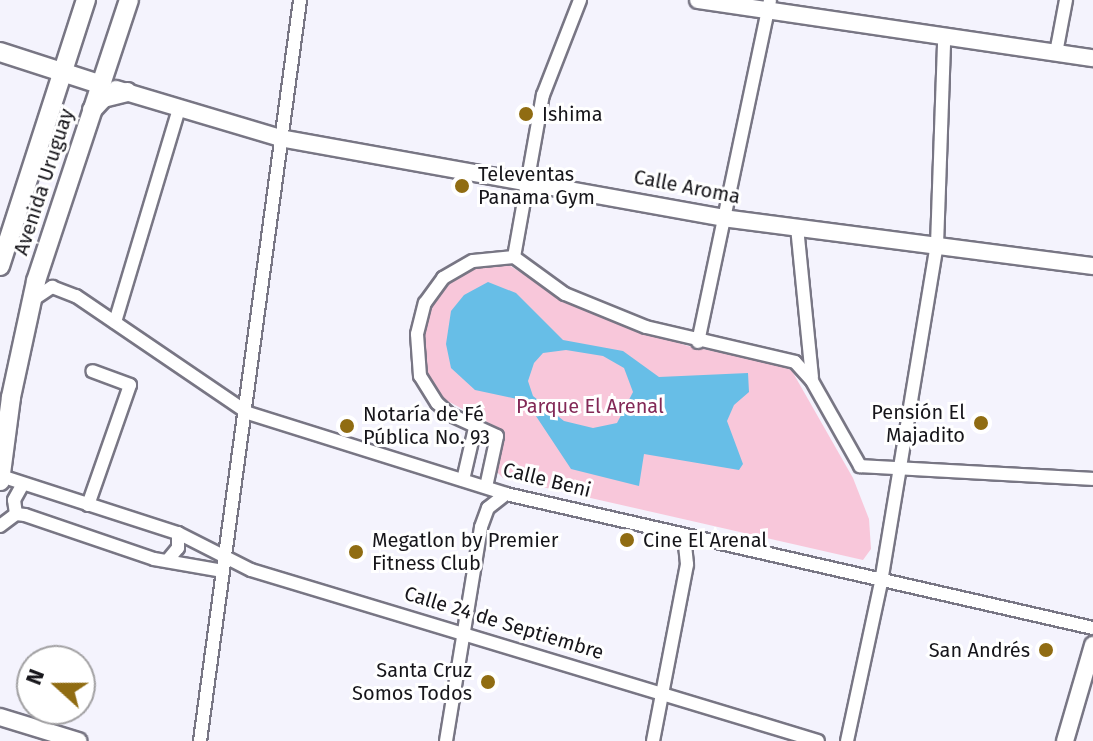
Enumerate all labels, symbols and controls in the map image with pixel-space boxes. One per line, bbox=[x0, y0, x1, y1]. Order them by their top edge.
place label: Ishima bbox=[542, 102, 603, 126]
marker: Ishima bbox=[517, 105, 535, 123]
street label: Avenida Uruguay bbox=[9, 106, 79, 258]
place label: Televentas Panama Gym bbox=[478, 162, 595, 209]
street label: Calle Aroma bbox=[632, 165, 742, 209]
marker: Televentas Panama Gym bbox=[453, 177, 471, 195]
park label: Parque El Arenal bbox=[516, 394, 664, 418]
place label: Pensión El Majadito bbox=[871, 400, 965, 447]
place label: Notaría de Fé Pública No. 93 bbox=[363, 402, 490, 449]
marker: Pensión El Majadito bbox=[972, 414, 990, 432]
marker: Notaría de Fé Pública No. 93 bbox=[338, 417, 356, 435]
street label: Calle Beni bbox=[500, 457, 594, 503]
place label: Megatlon by Premier Fitness Club bbox=[372, 528, 558, 575]
place label: Cine El Arenal bbox=[643, 528, 767, 552]
marker: Cine El Arenal bbox=[618, 531, 636, 549]
marker: Megatlon by Premier Fitness Club bbox=[347, 543, 365, 561]
street label: Calle 24 de Septiembre bbox=[401, 581, 607, 665]
place label: San Andrés bbox=[929, 638, 1030, 662]
marker: San Andrés bbox=[1037, 641, 1055, 659]
north arrow bbox=[16, 645, 96, 725]
place label: Santa Cruz Somos Todos bbox=[352, 658, 472, 705]
text: N bbox=[20, 665, 50, 689]
marker: Santa Cruz Somos Todos bbox=[479, 673, 497, 691]

